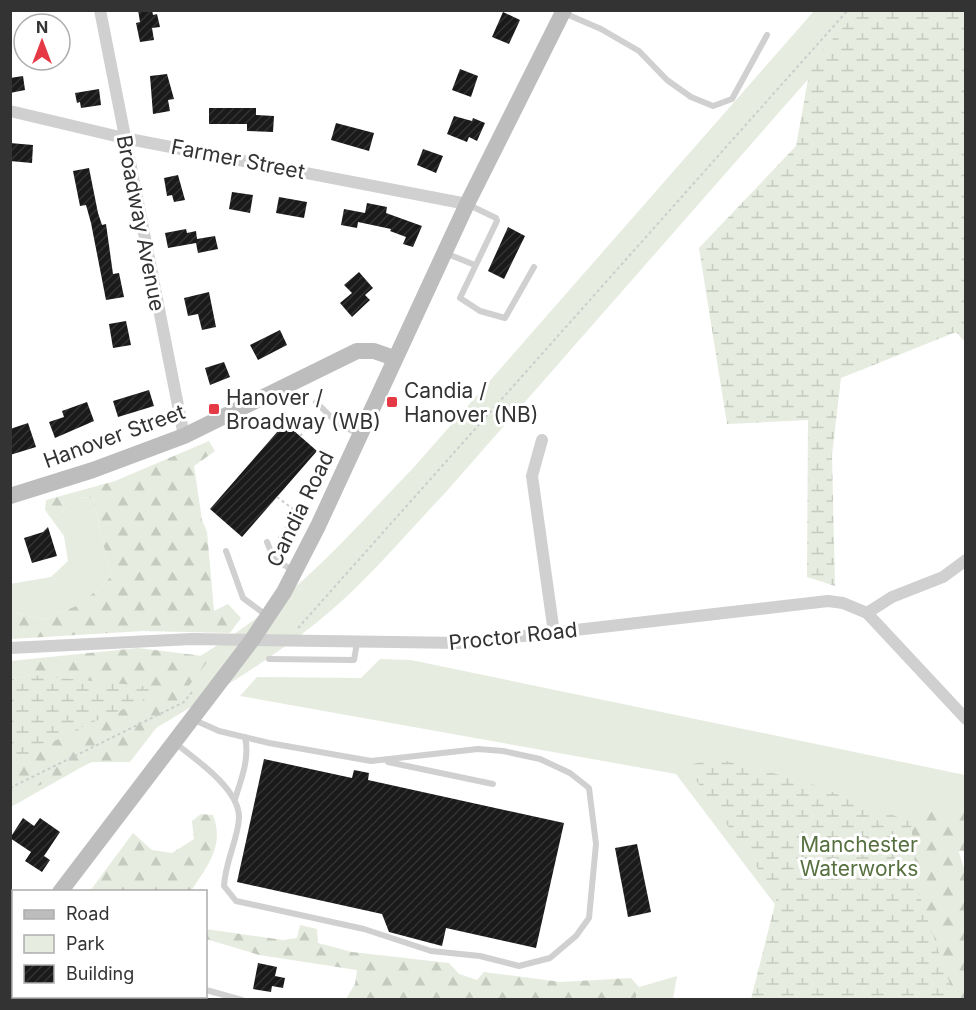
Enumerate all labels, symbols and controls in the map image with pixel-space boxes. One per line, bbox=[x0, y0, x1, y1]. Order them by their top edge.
north arrow bbox=[12, 12, 72, 72]
text: N bbox=[36, 17, 48, 37]
street label: Broadway Avenue bbox=[112, 133, 170, 313]
street label: Farmer Street bbox=[169, 134, 307, 184]
place label: Candia / Hanover (NB) bbox=[404, 378, 538, 427]
place label: Hanover / Broadway (WB) bbox=[226, 385, 381, 434]
marker: Candia / Hanover (NB) bbox=[385, 395, 399, 409]
street label: Hanover Street bbox=[40, 399, 188, 473]
marker: Hanover / Broadway (WB) bbox=[207, 402, 221, 416]
street label: Candia Road bbox=[261, 447, 339, 571]
street label: Proctor Road bbox=[447, 617, 579, 655]
park label: Manchester Waterworks bbox=[800, 832, 918, 881]
legend bbox=[12, 890, 207, 998]
text: Road bbox=[66, 903, 109, 924]
text: Park bbox=[66, 933, 105, 954]
text: Building bbox=[66, 963, 134, 984]

